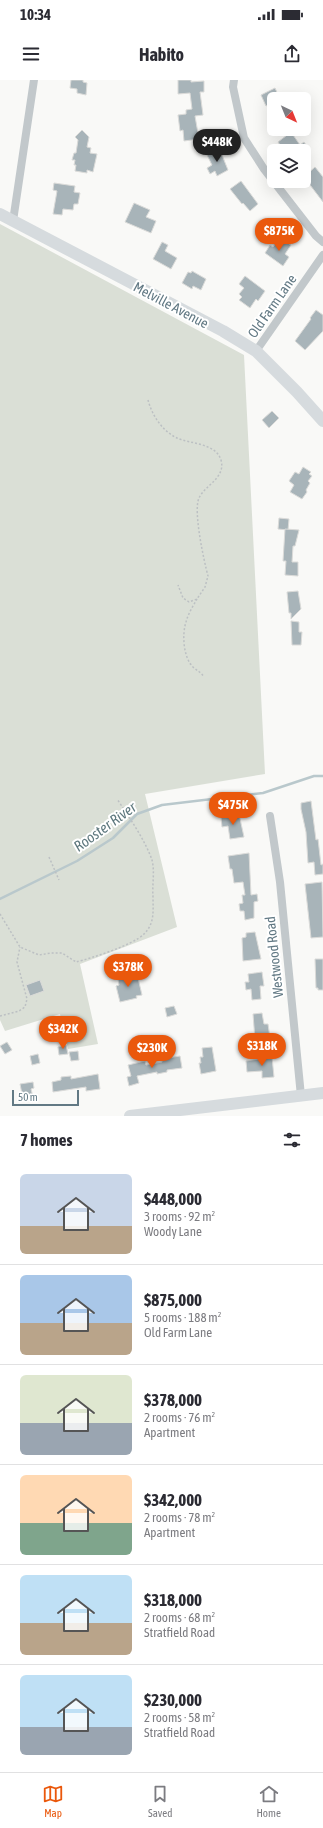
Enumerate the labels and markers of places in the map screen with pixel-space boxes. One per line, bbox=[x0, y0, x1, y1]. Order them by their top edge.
pin: $448K bbox=[189, 129, 245, 163]
pin: $875K bbox=[251, 218, 307, 252]
pin: $475K bbox=[205, 792, 261, 826]
pin: $378K bbox=[100, 954, 156, 988]
pin: $342K bbox=[35, 1016, 91, 1050]
pin: $318K bbox=[234, 1033, 290, 1067]
pin: $230K bbox=[124, 1035, 180, 1069]

